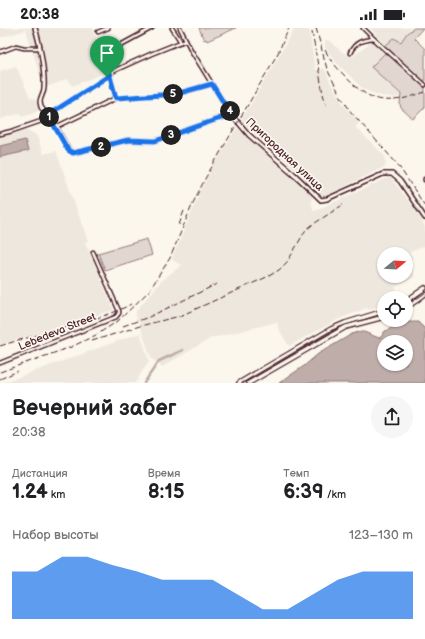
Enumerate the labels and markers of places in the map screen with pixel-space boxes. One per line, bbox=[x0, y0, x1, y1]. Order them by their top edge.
pin bbox=[90, 36, 124, 77]
pin: 5 bbox=[163, 84, 183, 104]
pin: 4 bbox=[220, 101, 240, 121]
pin: 1 bbox=[39, 107, 59, 127]
pin: 3 bbox=[161, 125, 181, 145]
pin: 2 bbox=[91, 137, 111, 157]

